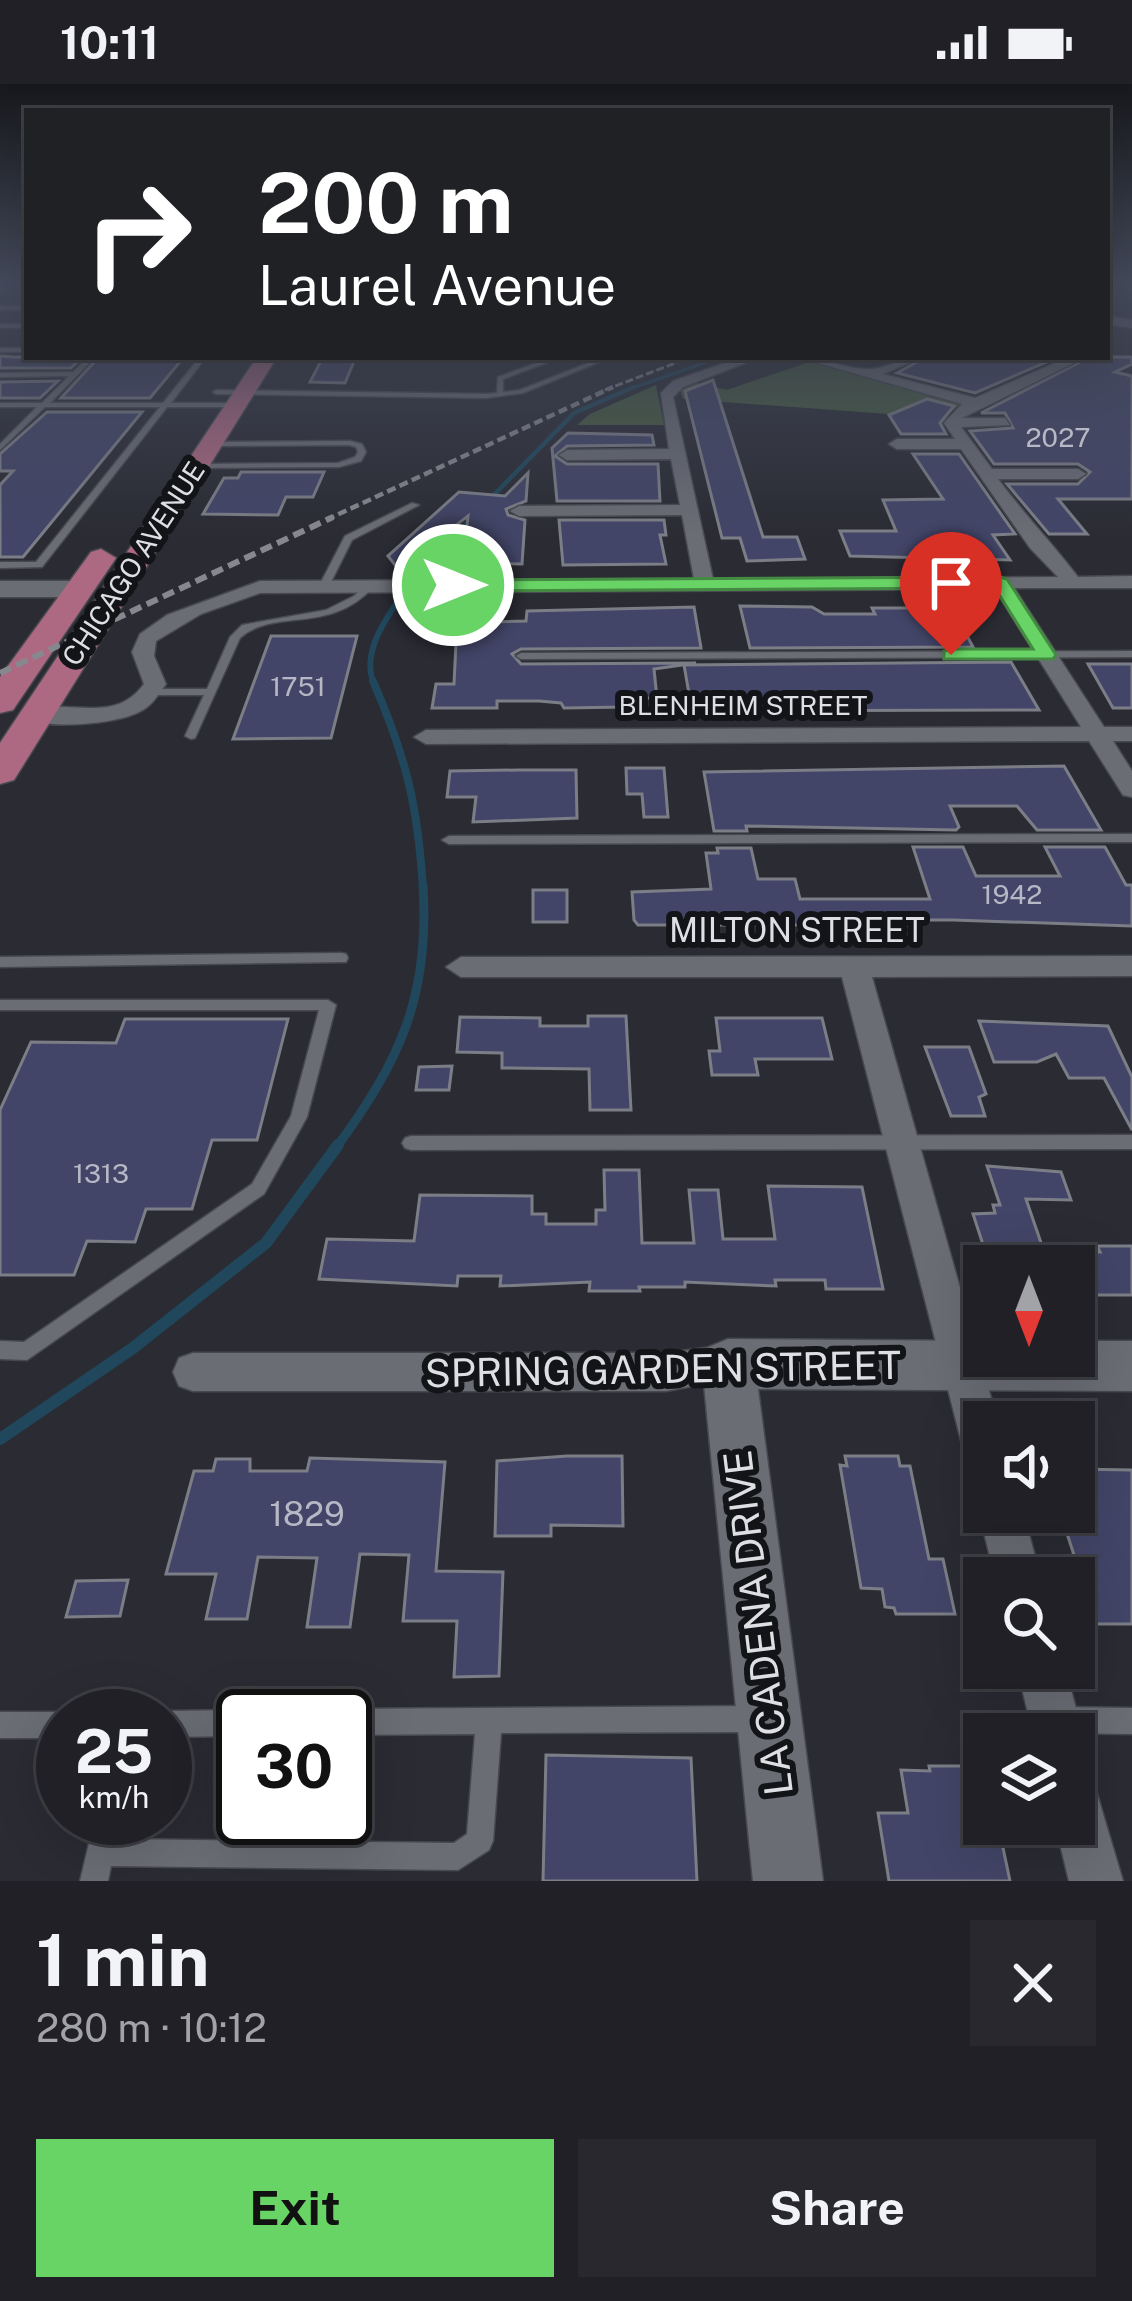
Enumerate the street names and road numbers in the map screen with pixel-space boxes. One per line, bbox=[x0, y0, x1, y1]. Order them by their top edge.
street label: CHICAGO AVENUE bbox=[55, 456, 211, 671]
street label: BLENHEIM STREET bbox=[619, 689, 868, 721]
street label: MILTON STREET bbox=[669, 911, 925, 949]
street label: SPRING GARDEN STREET bbox=[424, 1342, 902, 1396]
street label: LA CADENA DRIVE bbox=[714, 1448, 802, 1798]

